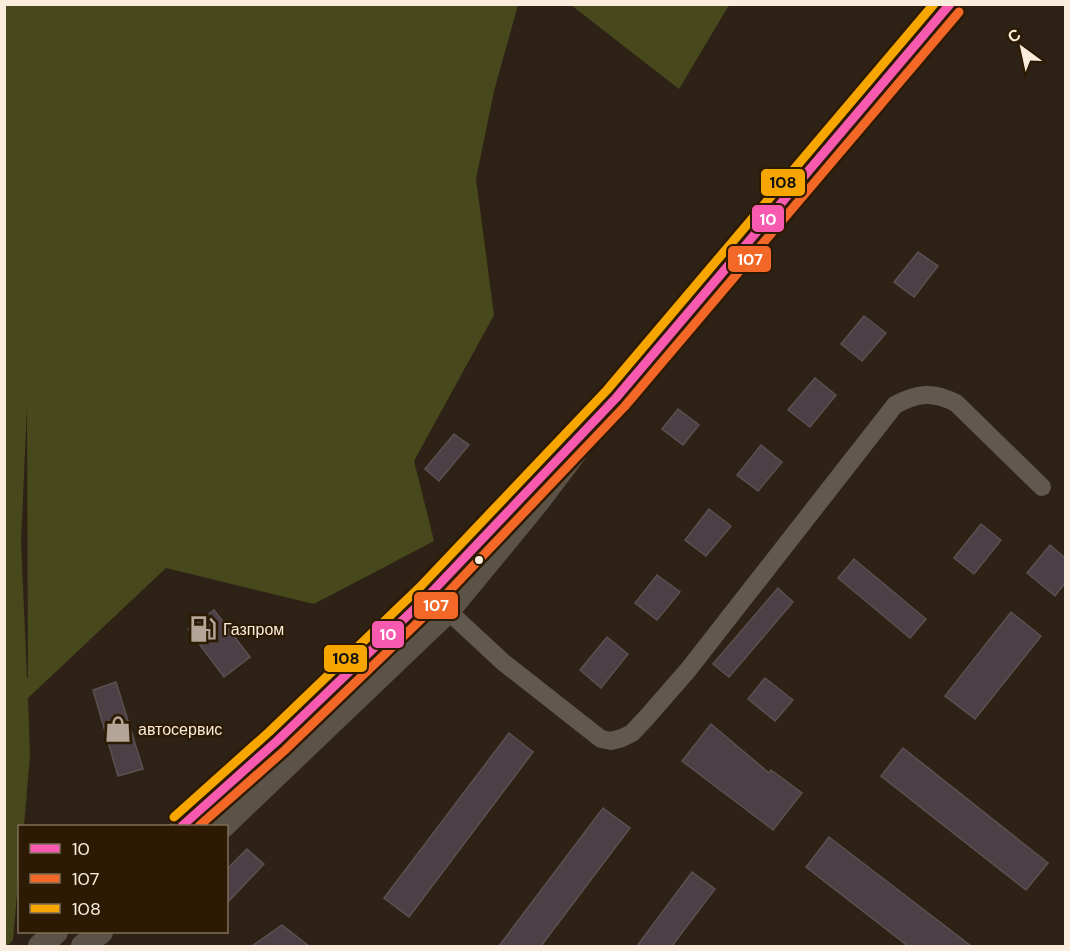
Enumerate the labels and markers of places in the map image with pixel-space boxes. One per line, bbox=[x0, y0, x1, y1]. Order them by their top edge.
unlabelled marker bbox=[473, 554, 485, 566]
fuel station icon: Газпром bbox=[188, 614, 218, 644]
place label: Газпром bbox=[223, 619, 284, 640]
shop icon: автосервис bbox=[103, 714, 133, 744]
place label: автосервис bbox=[138, 719, 222, 740]

